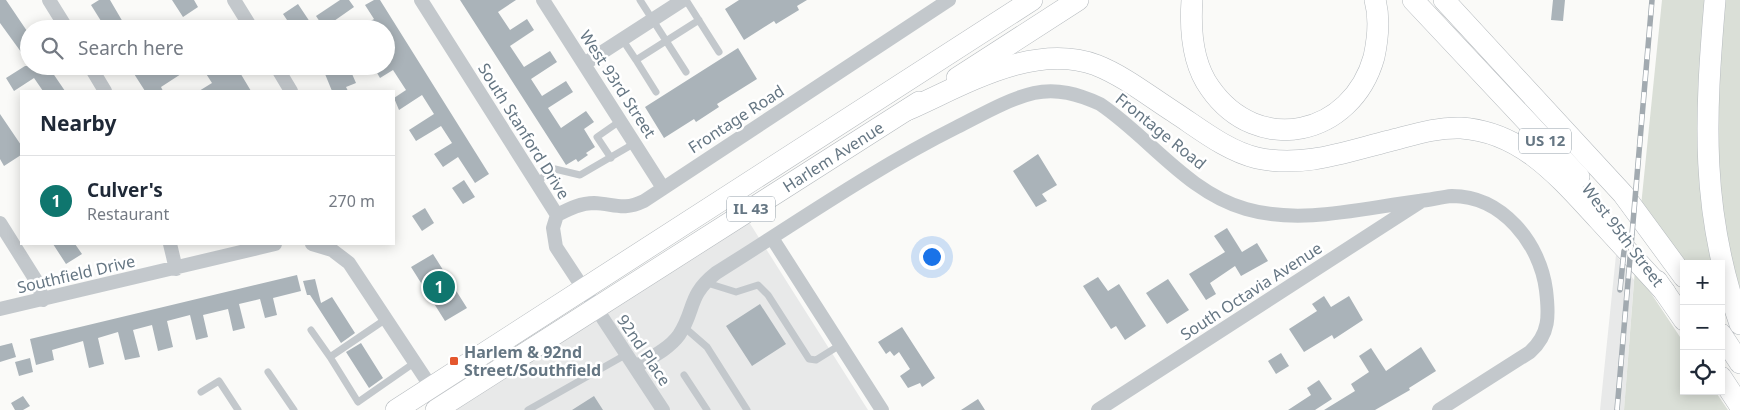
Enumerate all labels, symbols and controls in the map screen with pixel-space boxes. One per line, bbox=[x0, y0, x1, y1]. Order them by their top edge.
search box bbox=[20, 20, 395, 75]
street label: West 93rd Street bbox=[575, 26, 661, 142]
icon: search bbox=[38, 34, 66, 62]
text: Search here bbox=[78, 35, 184, 61]
street label: South Stanford Drive bbox=[473, 59, 575, 203]
street label: Frontage Road bbox=[684, 80, 788, 158]
street label: Frontage Road bbox=[1111, 88, 1211, 174]
text: Nearby bbox=[40, 109, 116, 137]
street label: Harlem Avenue bbox=[778, 116, 888, 197]
road number: US 12 bbox=[1519, 128, 1571, 154]
text: Culver's bbox=[87, 177, 163, 203]
street label: West 95th Street bbox=[1577, 179, 1669, 291]
text: 1 bbox=[51, 190, 61, 212]
text: 270 m bbox=[328, 190, 375, 212]
road number: IL 43 bbox=[727, 196, 775, 222]
text: Restaurant bbox=[87, 203, 169, 225]
street label: South Octavia Avenue bbox=[1176, 237, 1326, 345]
your location bbox=[919, 244, 945, 270]
street label: Southfield Drive bbox=[15, 250, 137, 298]
map controls bbox=[1680, 260, 1725, 395]
button: + bbox=[1680, 260, 1725, 305]
pin: 1 bbox=[423, 268, 455, 306]
button: − bbox=[1680, 305, 1725, 350]
street label: 92nd Place bbox=[612, 310, 676, 390]
place label: Harlem & 92nd Street/Southfield bbox=[464, 341, 601, 381]
button: locate bbox=[1680, 350, 1725, 395]
marker: Harlem & 92nd Street/Southfield bbox=[448, 355, 460, 367]

